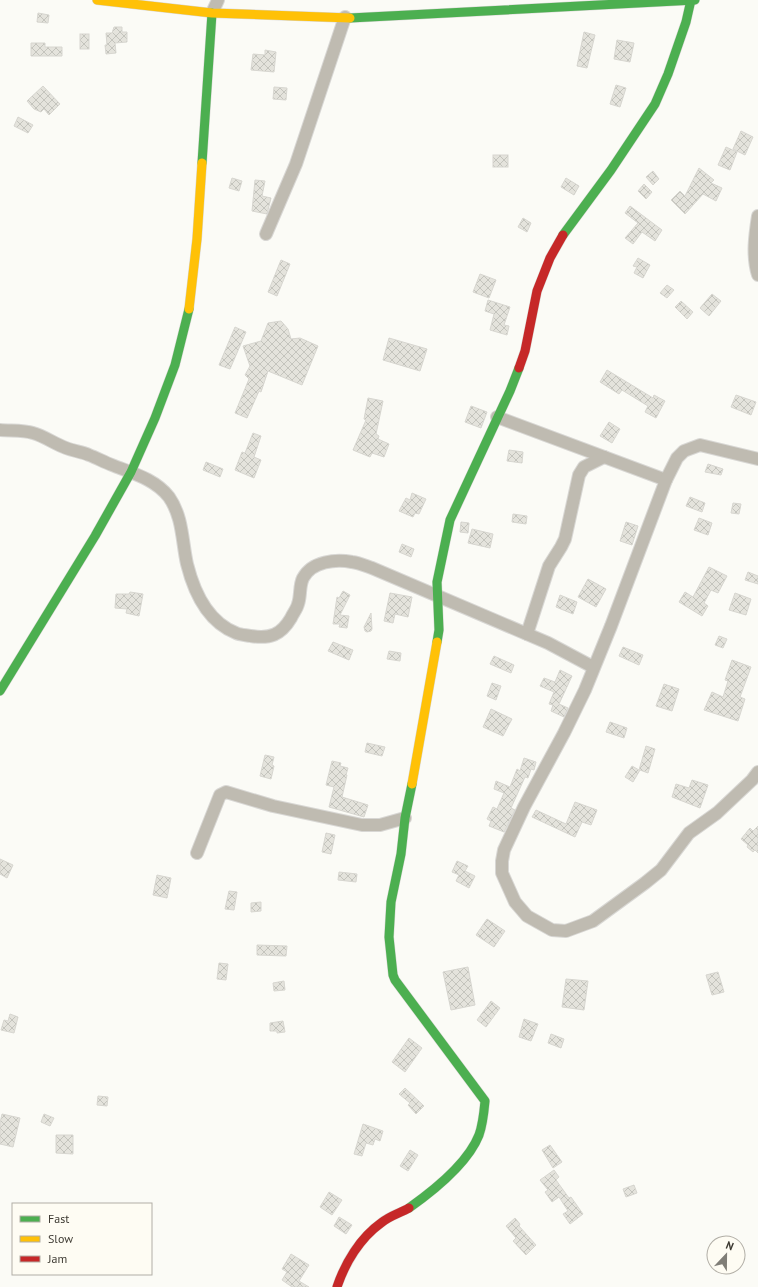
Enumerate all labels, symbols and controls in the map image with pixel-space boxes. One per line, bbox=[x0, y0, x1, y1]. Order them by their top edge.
legend bbox=[12, 1203, 152, 1275]
text: Fast bbox=[48, 1211, 69, 1226]
text: Slow bbox=[48, 1231, 73, 1246]
north arrow bbox=[706, 1235, 746, 1275]
text: N bbox=[724, 1238, 736, 1254]
text: Jam bbox=[47, 1251, 67, 1266]

